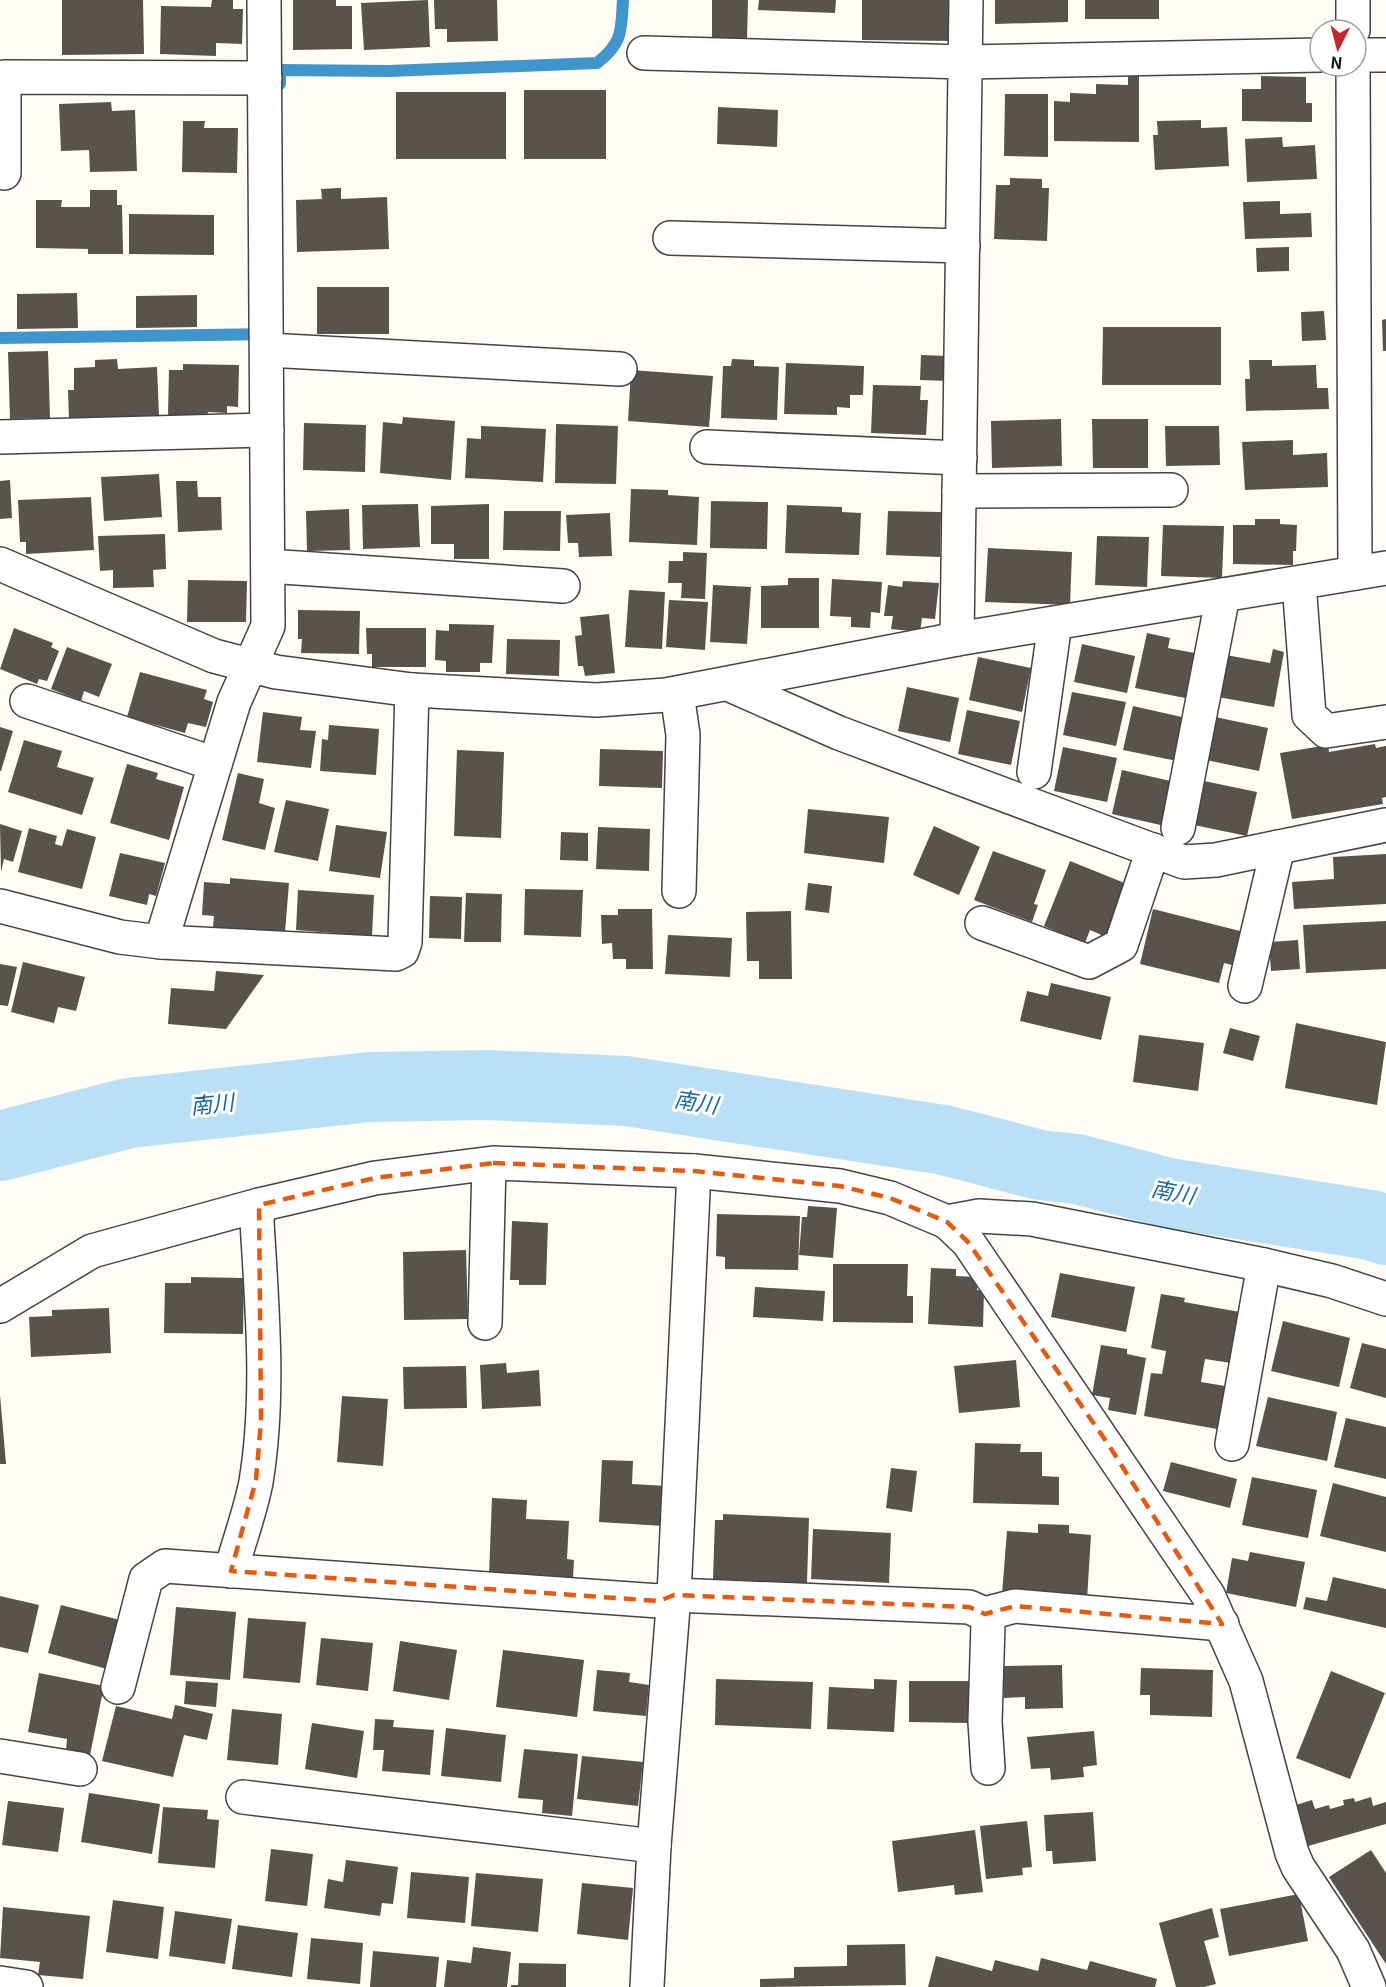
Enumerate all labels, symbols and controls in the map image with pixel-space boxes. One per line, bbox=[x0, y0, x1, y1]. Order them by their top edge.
north arrow bbox=[1308, 18, 1368, 78]
text: N bbox=[1329, 51, 1344, 76]
water label: 南川 bbox=[672, 1081, 723, 1120]
water label: 南川 bbox=[188, 1084, 237, 1120]
water label: 南川 bbox=[1149, 1170, 1200, 1210]

